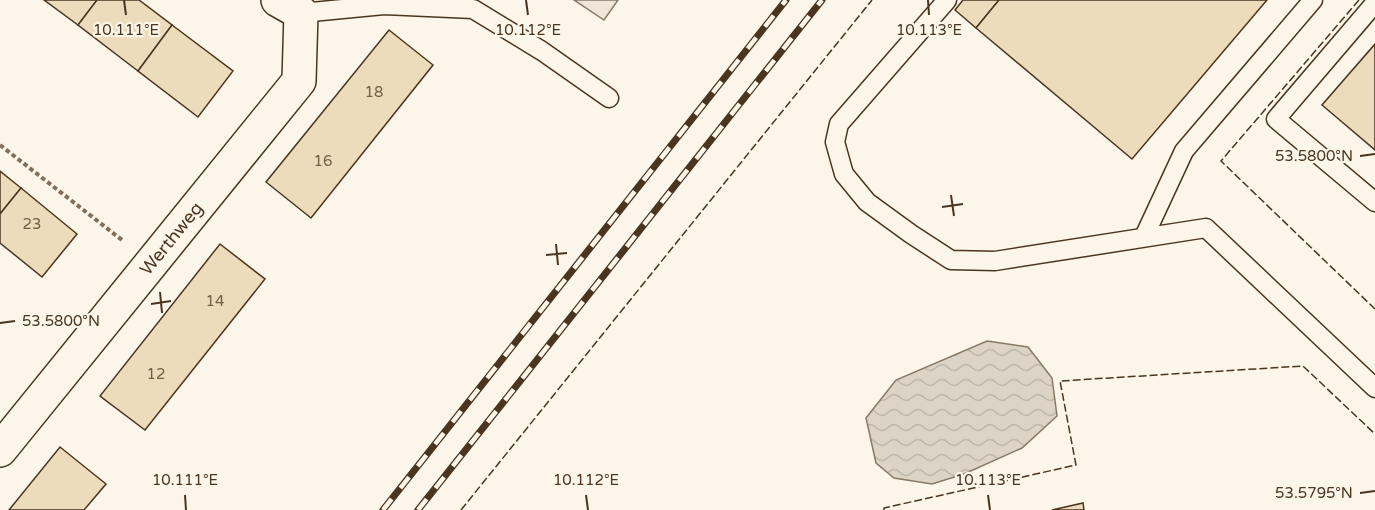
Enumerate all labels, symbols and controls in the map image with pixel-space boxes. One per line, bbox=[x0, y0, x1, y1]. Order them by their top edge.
text: 10.111°E bbox=[93, 21, 159, 39]
text: 10.112°E bbox=[495, 21, 561, 39]
text: 10.113°E bbox=[896, 21, 962, 39]
house number: 18 bbox=[365, 83, 383, 101]
text: 53.5800°N bbox=[1275, 147, 1353, 165]
house number: 16 bbox=[314, 152, 332, 170]
street label: Werthweg bbox=[135, 198, 207, 280]
house number: 23 bbox=[23, 215, 41, 233]
house number: 14 bbox=[206, 292, 224, 310]
text: 53.5800°N bbox=[22, 312, 100, 330]
house number: 12 bbox=[147, 365, 165, 383]
text: 10.111°E bbox=[152, 471, 218, 489]
text: 10.112°E bbox=[553, 471, 619, 489]
text: 10.113°E bbox=[955, 471, 1021, 489]
text: 53.5795°N bbox=[1275, 484, 1353, 502]

